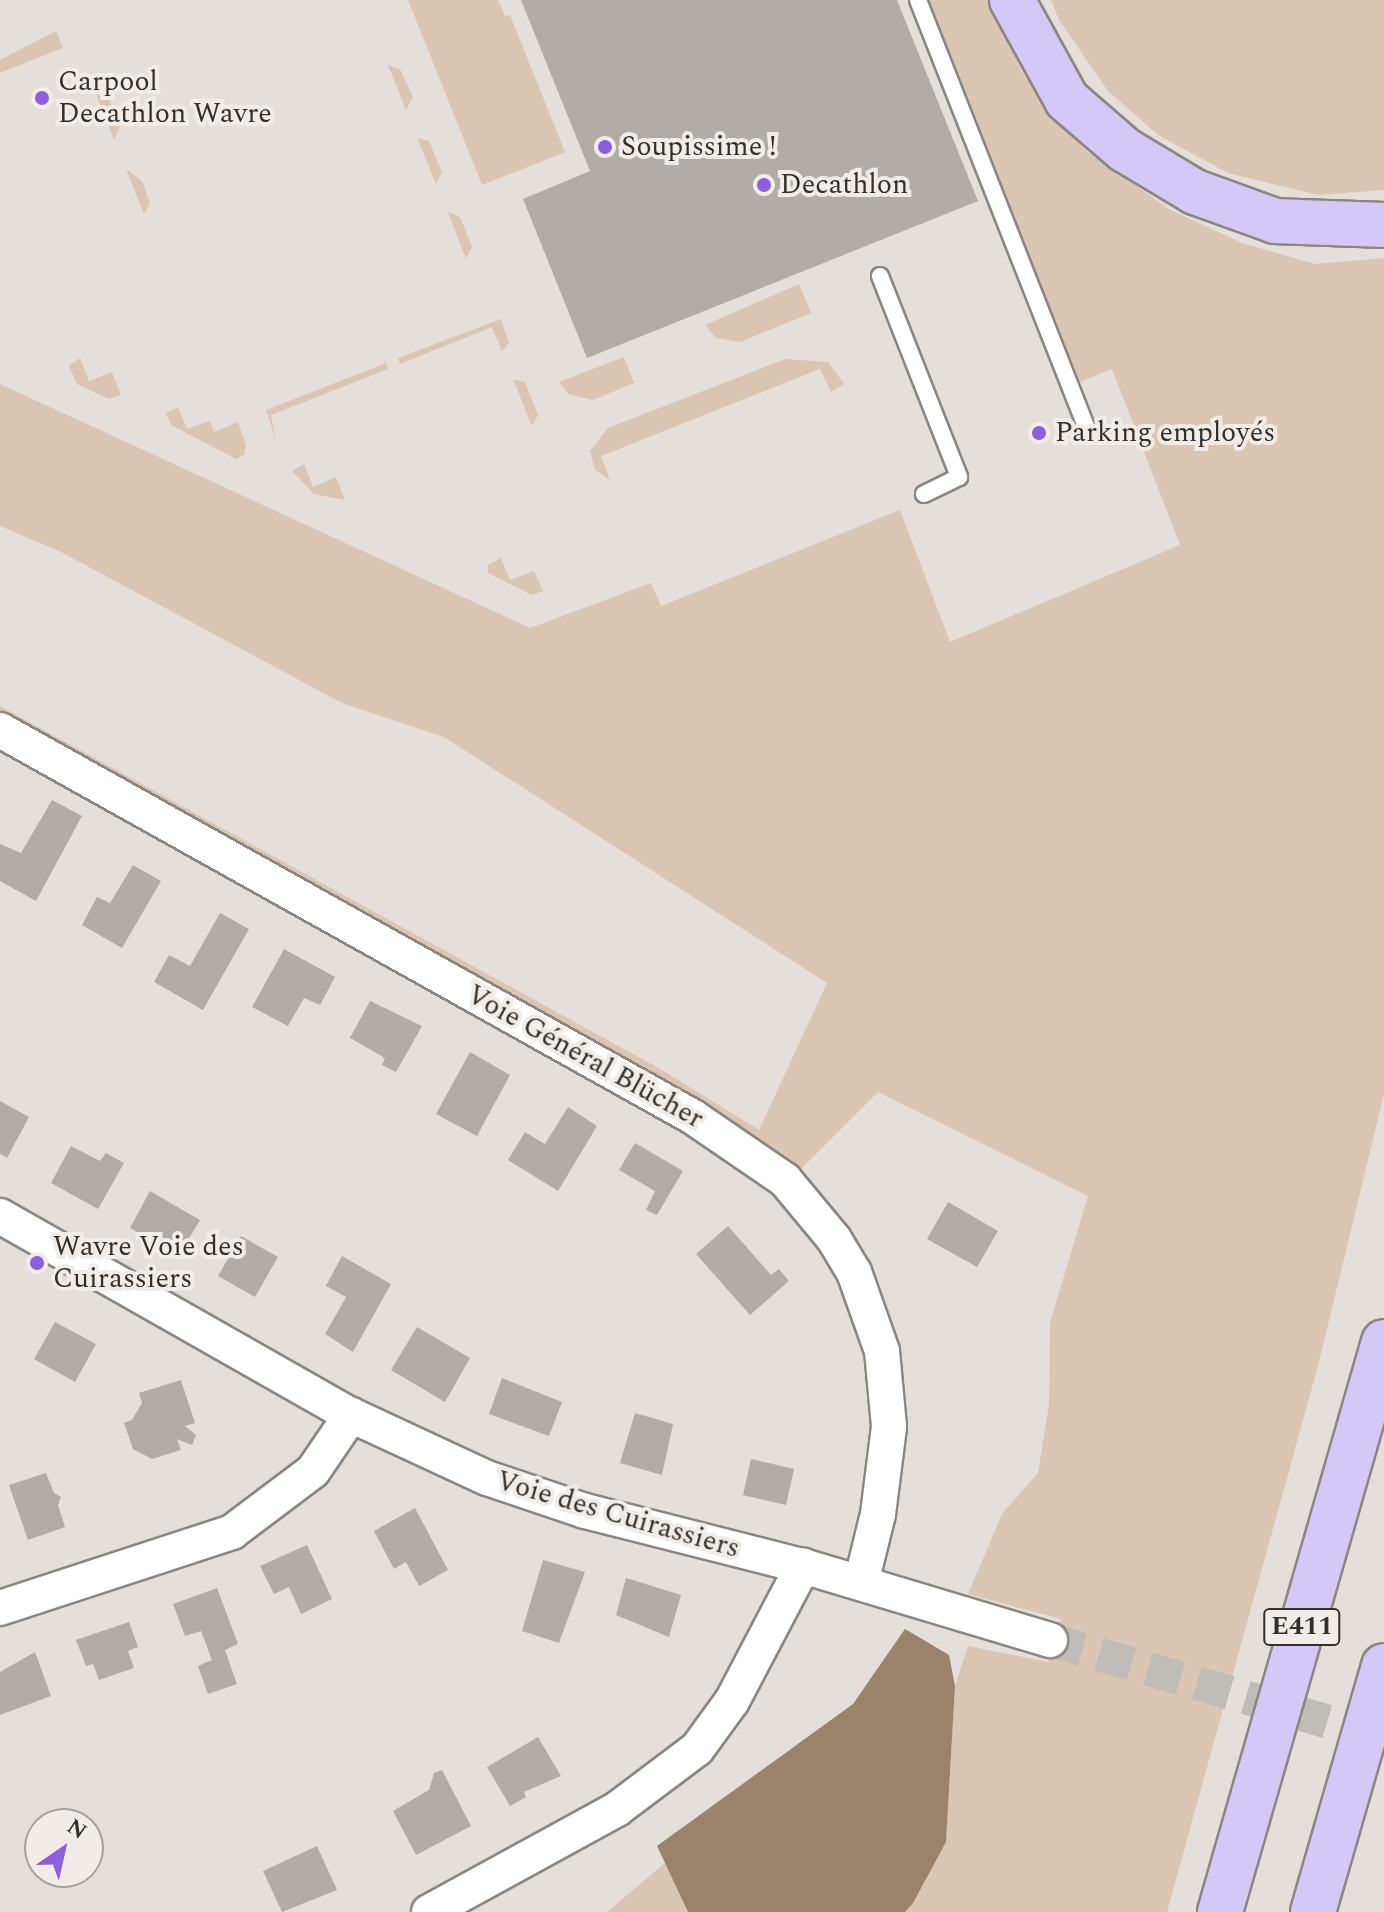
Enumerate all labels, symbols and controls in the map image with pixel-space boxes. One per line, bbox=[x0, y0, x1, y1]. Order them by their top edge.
place label: Carpool Decathlon Wavre bbox=[58, 65, 272, 131]
marker: Carpool Decathlon Wavre bbox=[33, 89, 51, 107]
place label: Soupissime ! bbox=[621, 130, 776, 164]
marker: Soupissime ! bbox=[596, 138, 614, 156]
place label: Decathlon bbox=[780, 168, 908, 202]
marker: Decathlon bbox=[755, 176, 773, 194]
place label: Parking employés bbox=[1055, 416, 1275, 450]
marker: Parking employés bbox=[1030, 424, 1048, 442]
street label: Voie Général Blücher bbox=[461, 978, 709, 1136]
place label: Wavre Voie des Cuirassiers bbox=[53, 1230, 244, 1296]
marker: Wavre Voie des Cuirassiers bbox=[28, 1254, 46, 1272]
street label: Voie des Cuirassiers bbox=[493, 1464, 743, 1566]
road number: E411 bbox=[1262, 1605, 1342, 1649]
north arrow bbox=[24, 1808, 104, 1888]
text: N bbox=[60, 1811, 93, 1848]

